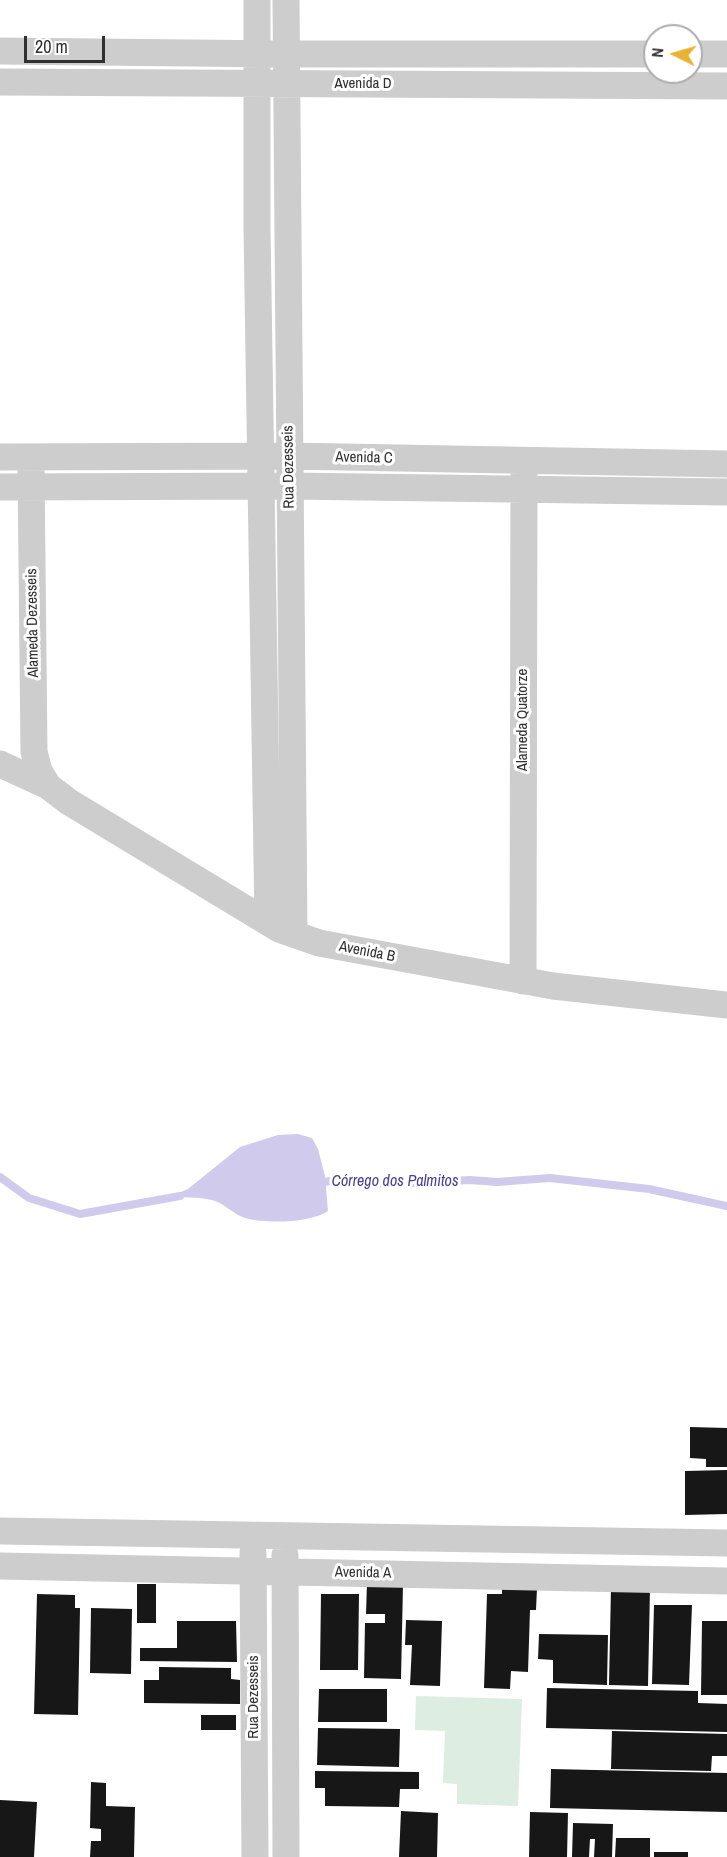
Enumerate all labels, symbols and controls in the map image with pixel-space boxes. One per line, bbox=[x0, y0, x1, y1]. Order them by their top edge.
scale bar bbox=[27, 24, 108, 62]
north arrow bbox=[643, 24, 703, 84]
text: 20 m bbox=[35, 34, 68, 59]
text: N bbox=[646, 47, 668, 58]
street label: Avenida D bbox=[334, 75, 392, 93]
street label: Rua Dezesseis bbox=[279, 425, 299, 509]
street label: Avenida C bbox=[335, 449, 393, 467]
street label: Alameda Dezesseis bbox=[23, 568, 43, 678]
street label: Alameda Quatorze bbox=[514, 669, 532, 771]
street label: Avenida B bbox=[338, 938, 396, 966]
water label: Córrego dos Palmitos bbox=[332, 1172, 458, 1192]
street label: Avenida A bbox=[335, 1564, 391, 1582]
street label: Rua Dezesseis bbox=[245, 1655, 263, 1739]

